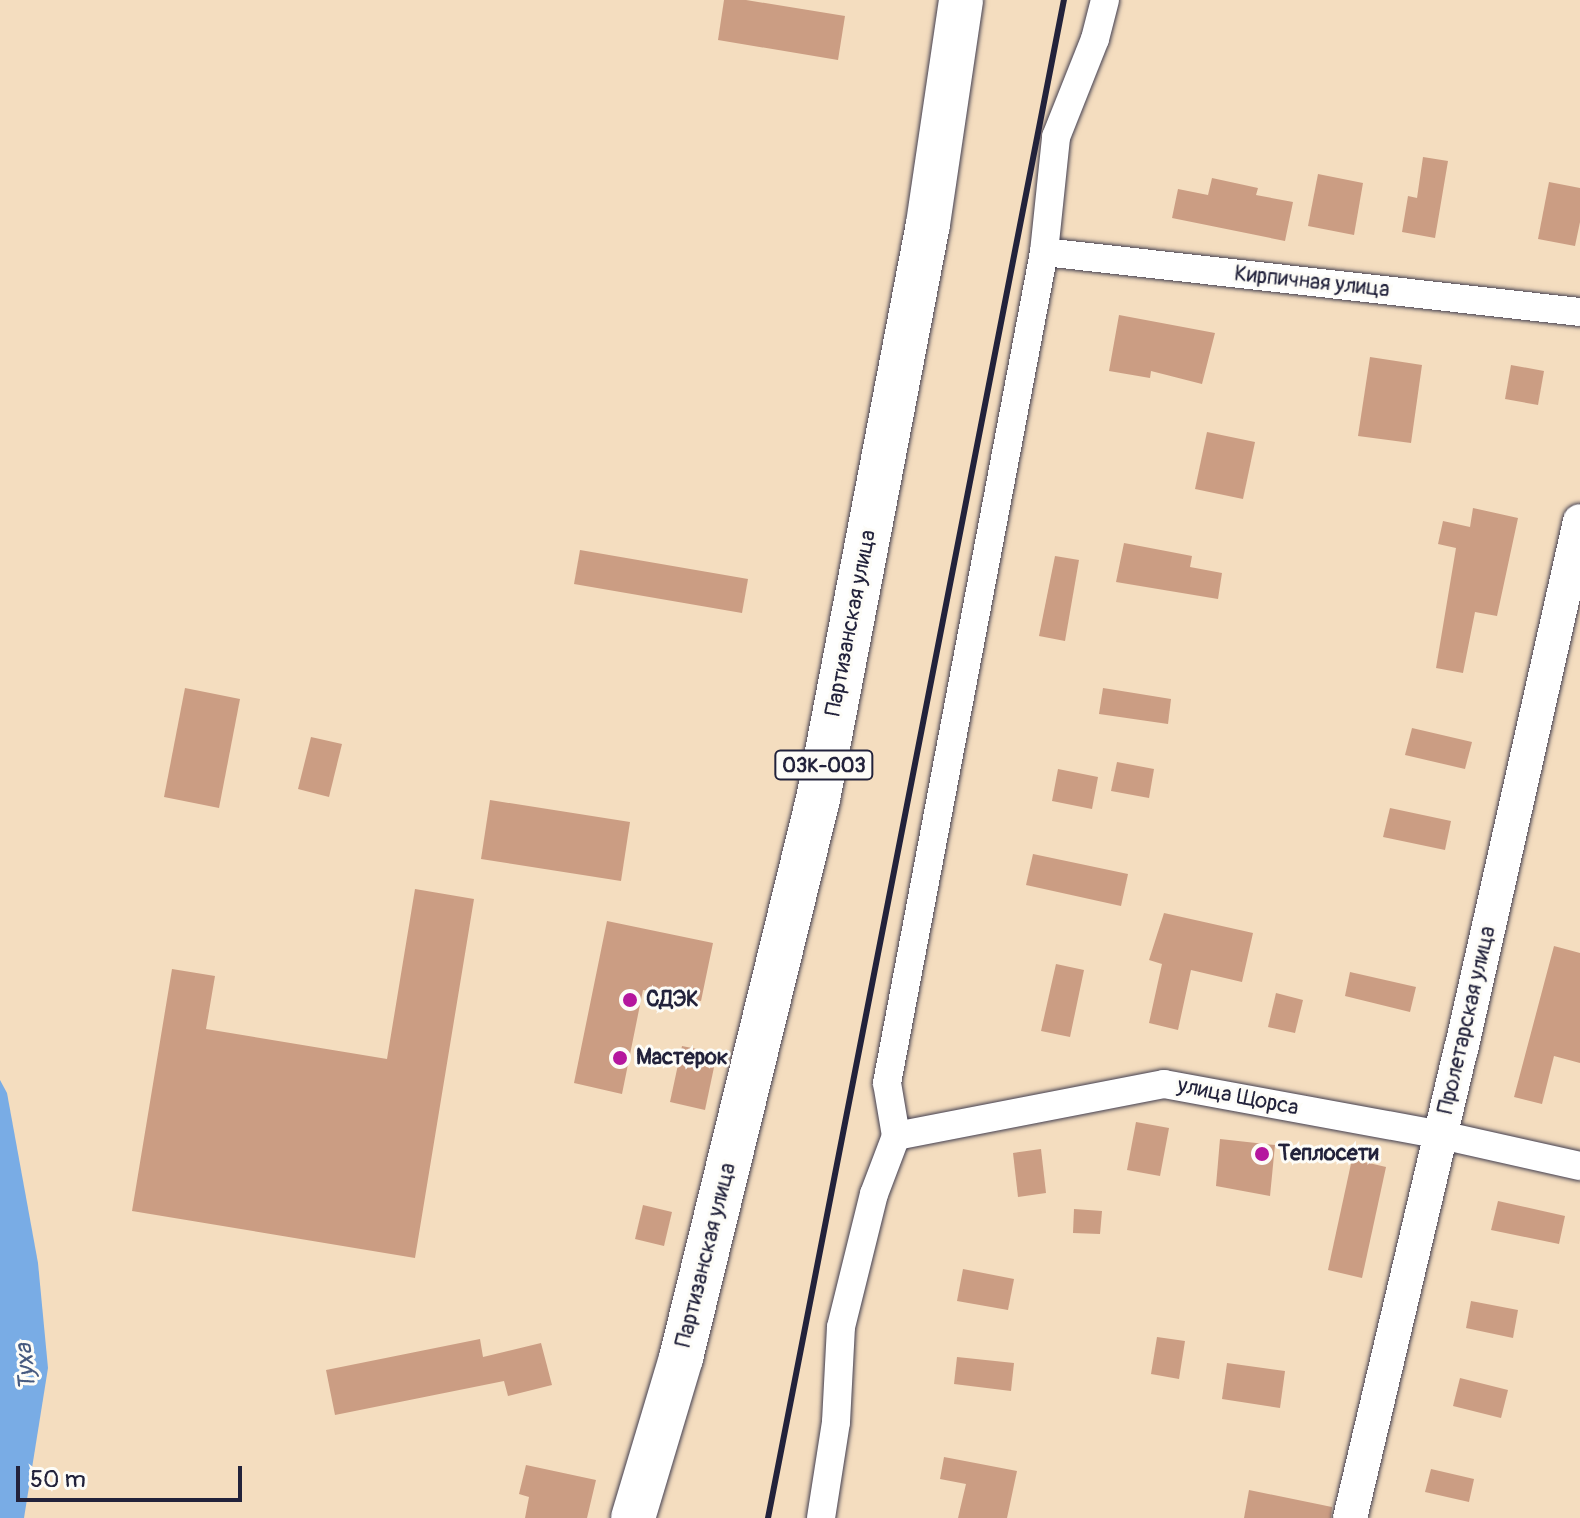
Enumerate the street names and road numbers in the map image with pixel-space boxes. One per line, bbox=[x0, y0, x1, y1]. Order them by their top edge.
street label: Кирпичная улица bbox=[1233, 261, 1391, 303]
street label: Партизанская улица bbox=[820, 528, 882, 718]
road number: 03К-003 bbox=[774, 749, 874, 781]
street label: Пролетарская улица bbox=[1433, 923, 1501, 1117]
street label: улица Щорса bbox=[1175, 1072, 1301, 1122]
street label: Партизанская улица bbox=[670, 1160, 742, 1350]

